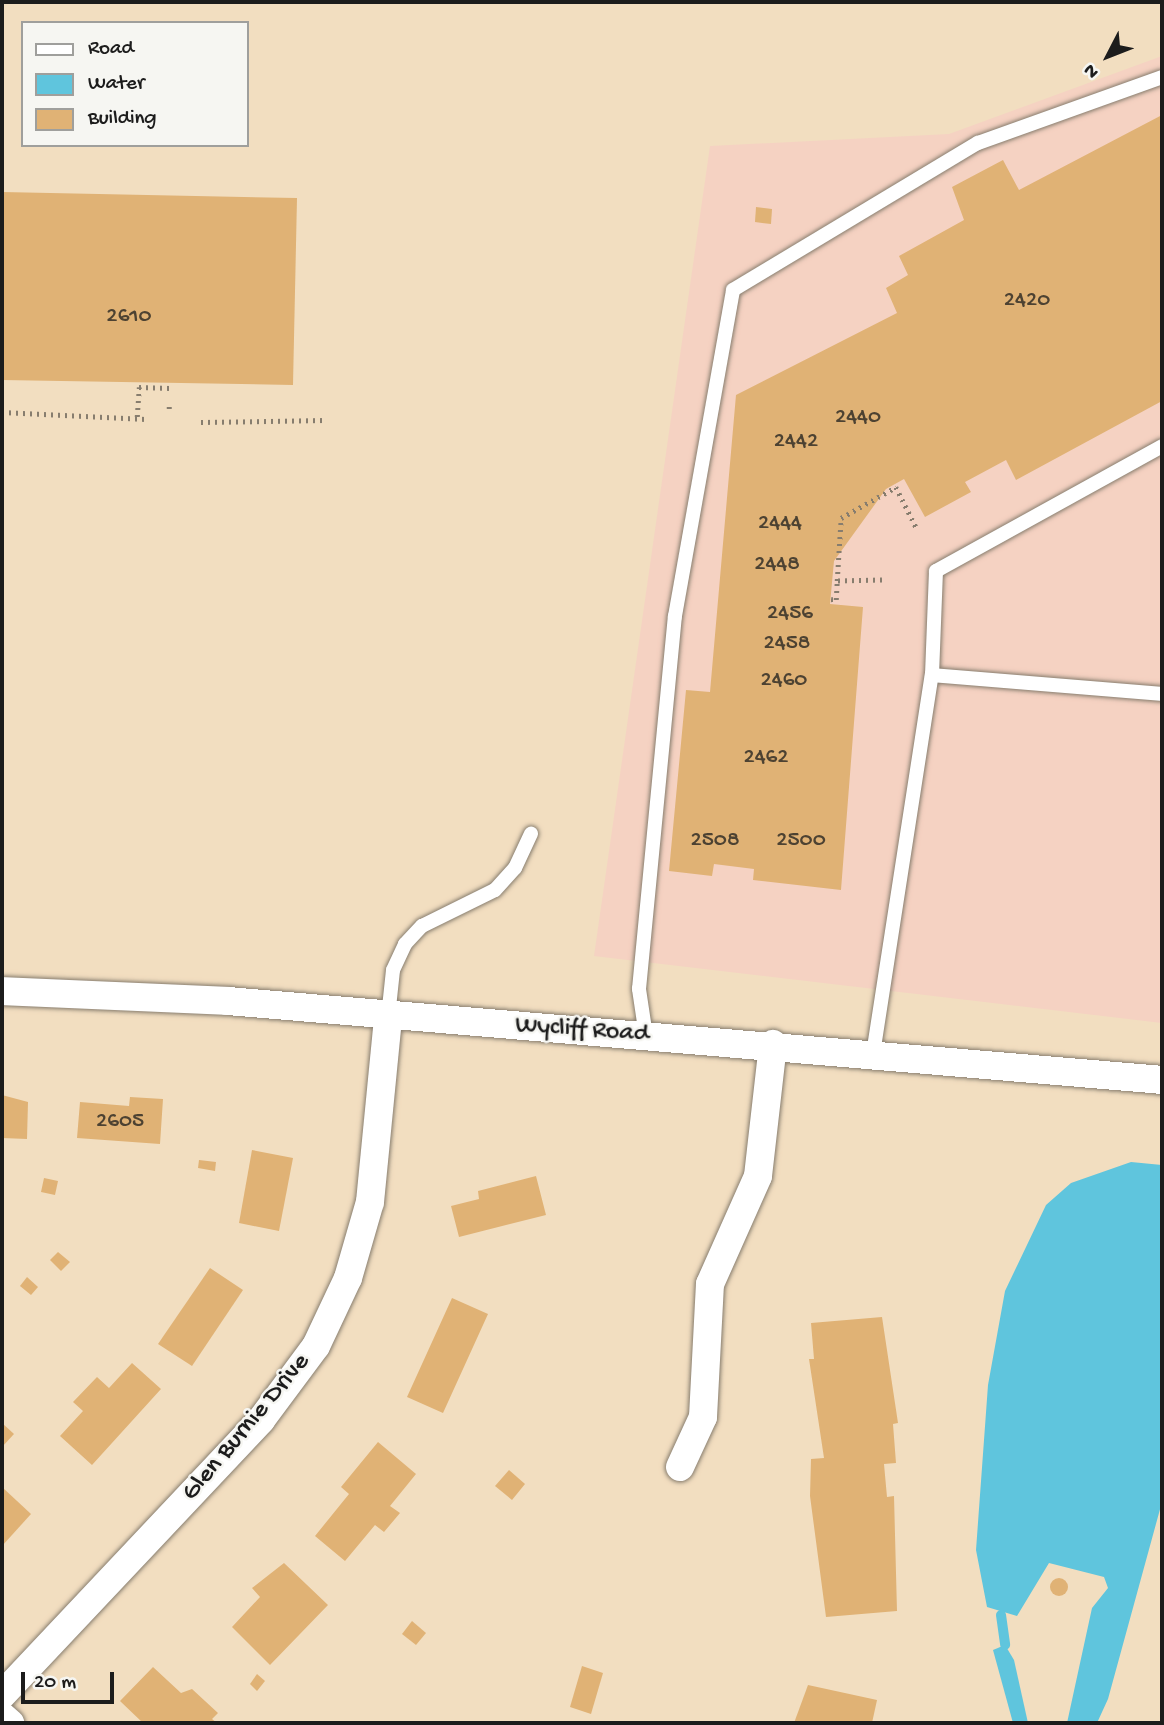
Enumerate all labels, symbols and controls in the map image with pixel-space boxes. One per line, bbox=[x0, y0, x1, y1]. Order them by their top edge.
legend bbox=[21, 21, 248, 147]
north arrow bbox=[1073, 21, 1143, 91]
text: Road bbox=[88, 37, 134, 62]
text: N bbox=[1079, 58, 1105, 83]
text: Water bbox=[88, 72, 144, 97]
text: Building bbox=[88, 107, 157, 132]
house number: 2420 bbox=[1004, 287, 1050, 315]
house number: 2610 bbox=[106, 303, 152, 331]
house number: 2440 bbox=[835, 404, 881, 432]
house number: 2442 bbox=[774, 428, 818, 456]
house number: 2444 bbox=[758, 510, 802, 538]
house number: 2448 bbox=[754, 551, 800, 579]
house number: 2456 bbox=[767, 600, 813, 628]
house number: 2458 bbox=[764, 630, 810, 658]
house number: 2460 bbox=[761, 667, 807, 695]
house number: 2462 bbox=[743, 744, 789, 772]
house number: 2508 bbox=[690, 827, 740, 855]
house number: 2500 bbox=[776, 827, 826, 855]
street label: Wycliff Road bbox=[514, 1011, 650, 1051]
house number: 2605 bbox=[96, 1108, 144, 1136]
street label: Glen Burnie Drive bbox=[176, 1348, 318, 1508]
scale bar bbox=[24, 1658, 117, 1702]
text: 20 m bbox=[34, 1671, 76, 1696]

